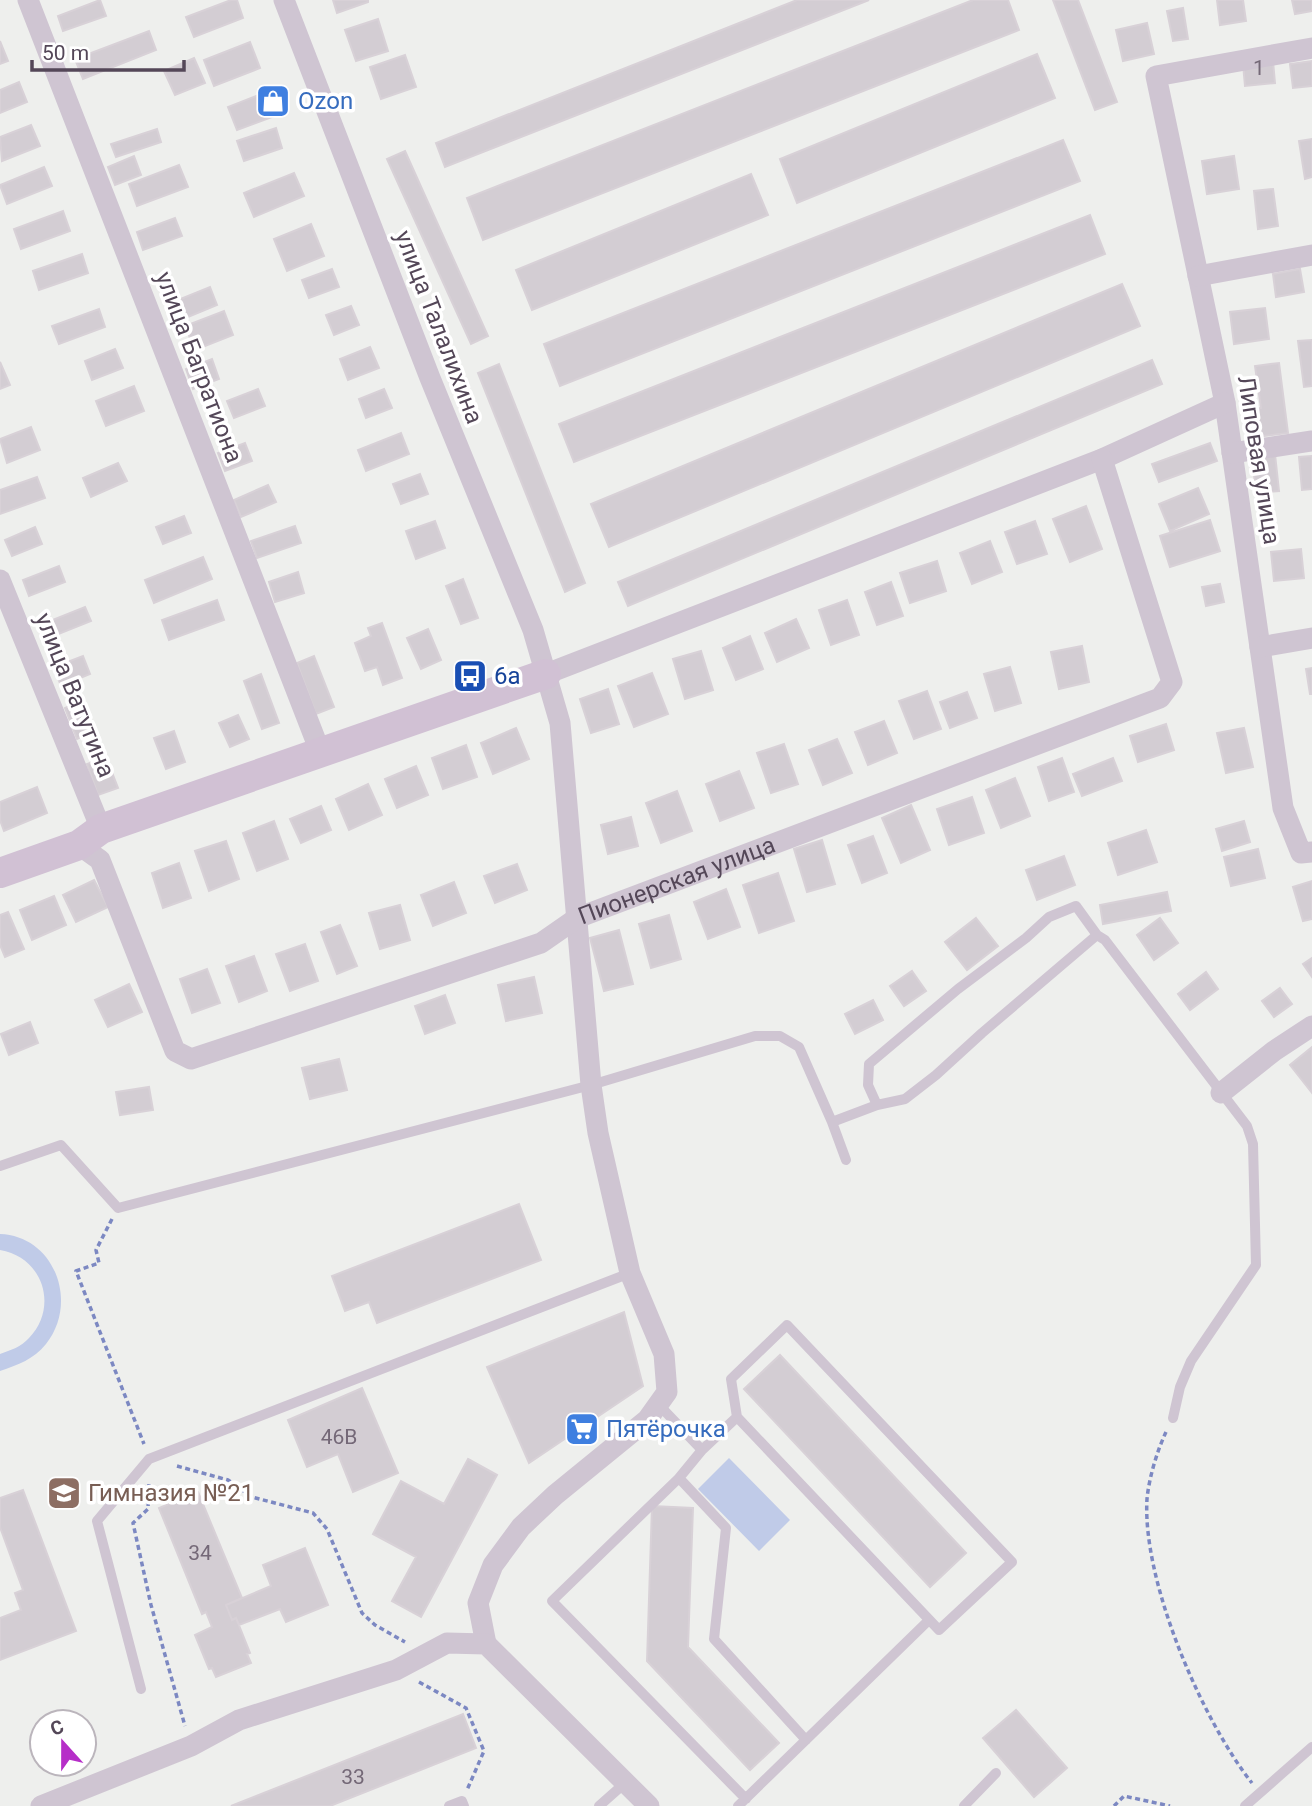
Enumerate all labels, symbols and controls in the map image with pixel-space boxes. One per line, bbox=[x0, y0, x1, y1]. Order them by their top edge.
scale bar bbox=[32, 28, 184, 72]
text: 50 m bbox=[42, 41, 89, 65]
house number: 1 bbox=[1253, 56, 1265, 80]
shop icon: Ozon bbox=[254, 82, 292, 120]
place label: Ozon bbox=[298, 87, 353, 115]
street label: улица Талалихина bbox=[389, 226, 489, 428]
street label: улица Багратиона bbox=[150, 267, 248, 467]
street label: Липовая улица bbox=[1232, 374, 1286, 546]
street label: улица Ватутина bbox=[29, 609, 121, 781]
bus stop icon: 6а bbox=[451, 657, 489, 695]
place label: 6а bbox=[494, 662, 521, 690]
street label: Пионерская улица bbox=[574, 830, 779, 930]
supermarket icon: Пятёрочка bbox=[563, 1410, 601, 1448]
place label: Пятёрочка bbox=[606, 1415, 726, 1443]
house number: 46В bbox=[321, 1425, 357, 1449]
school or university icon: Гимназия №21 bbox=[45, 1474, 83, 1512]
place label: Гимназия №21 bbox=[88, 1479, 254, 1507]
house number: 34 bbox=[188, 1541, 212, 1565]
north arrow bbox=[28, 1708, 98, 1778]
text: С bbox=[47, 1715, 67, 1741]
house number: 33 bbox=[341, 1765, 365, 1789]

